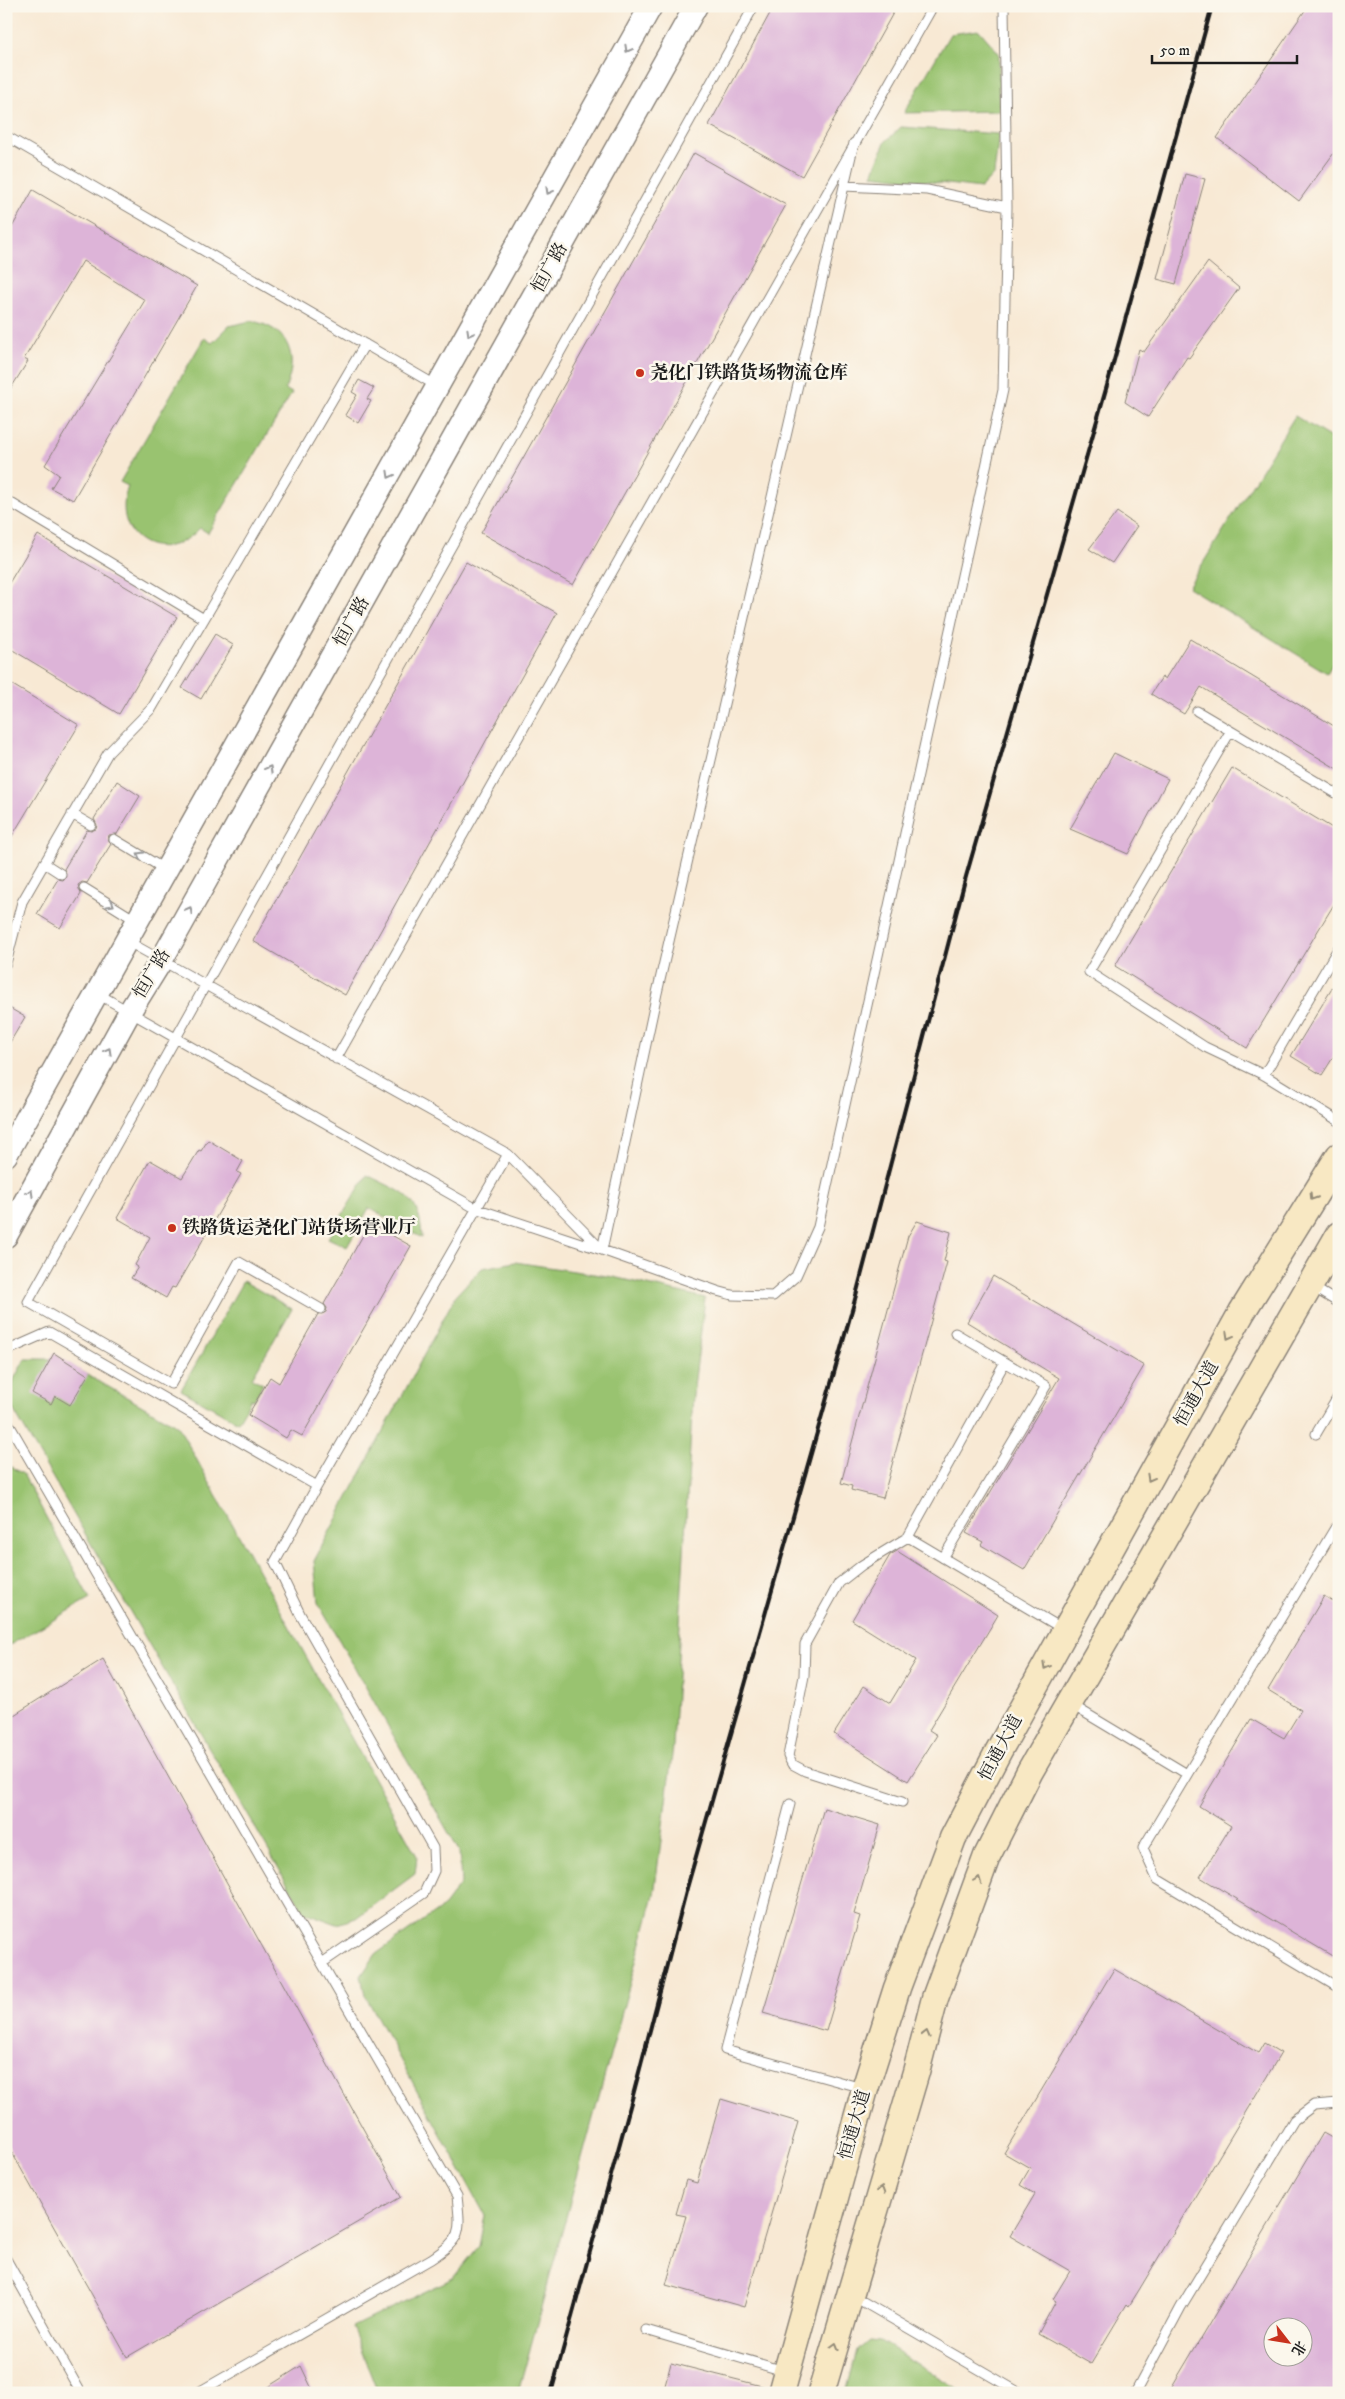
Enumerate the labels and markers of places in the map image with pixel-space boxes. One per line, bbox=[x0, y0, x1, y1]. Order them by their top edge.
place label: 尧化门铁路货场物流仓库 bbox=[650, 362, 848, 384]
marker: 尧化门铁路货场物流仓库 bbox=[634, 367, 646, 379]
place label: 铁路货运尧化门站货场营业厅 bbox=[182, 1217, 416, 1239]
marker: 铁路货运尧化门站货场营业厅 bbox=[166, 1222, 178, 1234]

